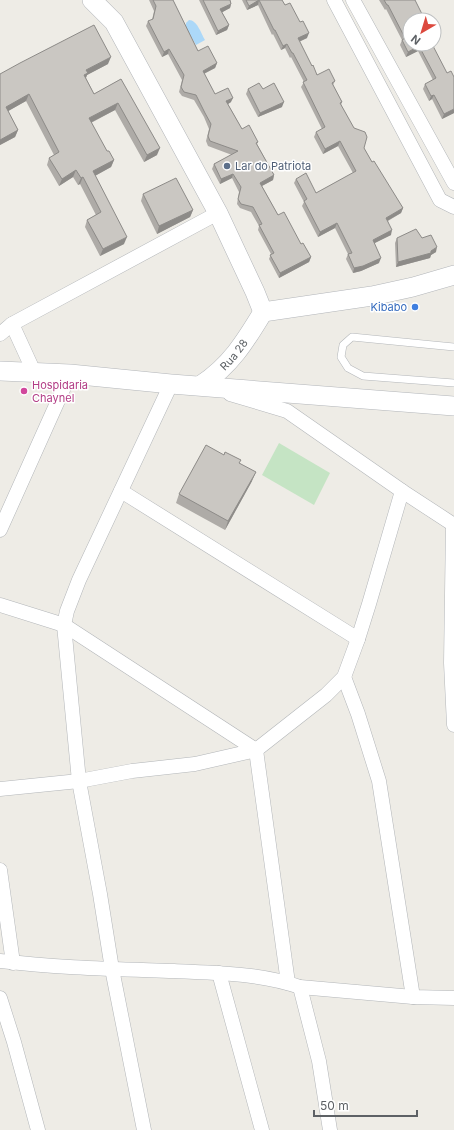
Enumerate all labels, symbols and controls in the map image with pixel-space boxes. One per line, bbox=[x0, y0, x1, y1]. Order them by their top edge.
north arrow bbox=[402, 12, 442, 52]
text: N bbox=[408, 32, 423, 48]
place label: Lar do Patriota bbox=[235, 159, 311, 173]
marker: Lar do Patriota bbox=[222, 161, 232, 171]
place label: Kibabo bbox=[370, 300, 407, 314]
marker: Kibabo bbox=[410, 302, 420, 312]
street label: Rua 28 bbox=[217, 336, 251, 373]
place label: Hospidaria Chaynel bbox=[32, 378, 88, 405]
marker: Hospidaria Chaynel bbox=[19, 386, 29, 396]
scale bar bbox=[314, 1092, 417, 1118]
text: 50 m bbox=[320, 1098, 349, 1113]

